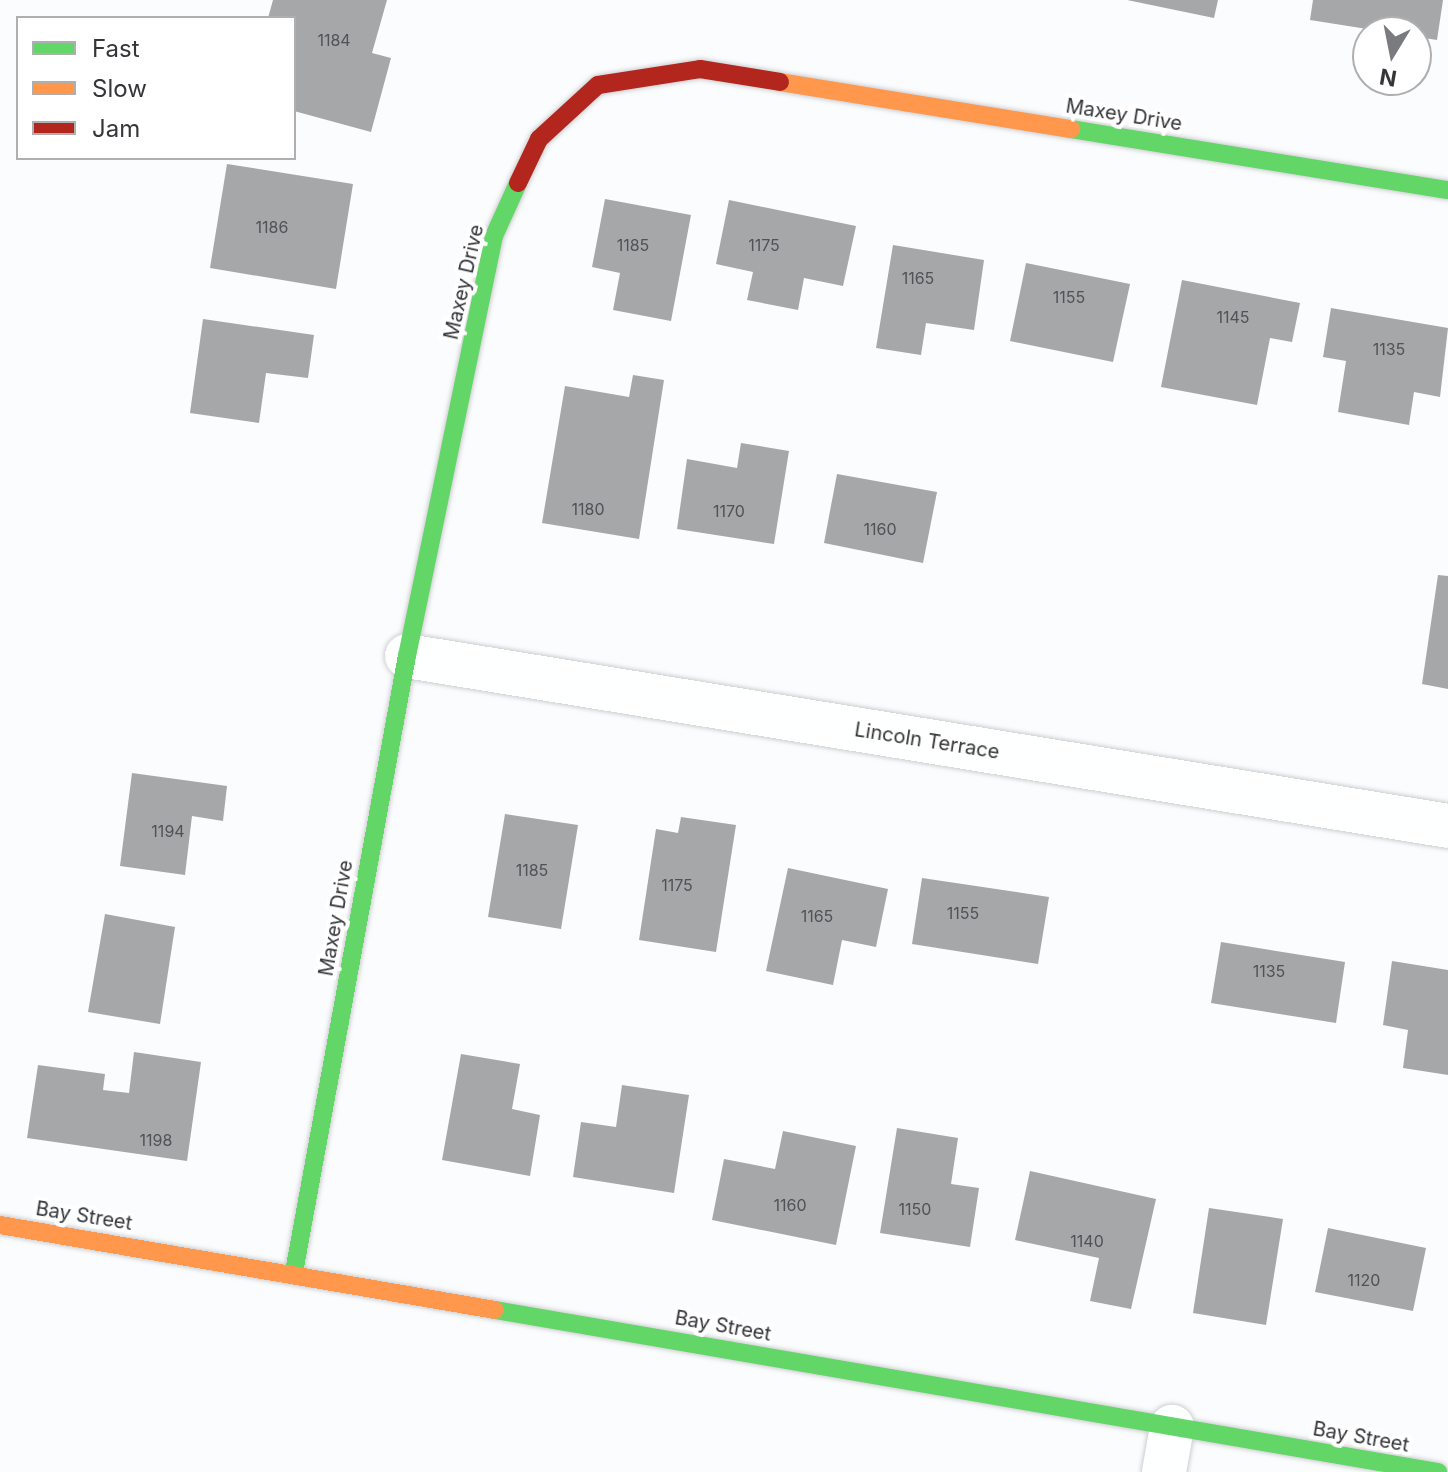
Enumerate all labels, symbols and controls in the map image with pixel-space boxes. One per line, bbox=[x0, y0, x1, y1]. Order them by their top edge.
legend bbox=[16, 16, 296, 160]
north arrow bbox=[1352, 16, 1432, 96]
house number: 1184 bbox=[317, 30, 351, 50]
text: Fast bbox=[92, 34, 140, 63]
text: N bbox=[1378, 63, 1399, 92]
text: Slow bbox=[92, 74, 147, 103]
street label: Maxey Drive bbox=[1064, 94, 1184, 136]
text: Jam bbox=[92, 114, 140, 143]
house number: 1186 bbox=[256, 217, 288, 237]
street label: Maxey Drive bbox=[439, 222, 489, 342]
house number: 1185 bbox=[617, 235, 649, 255]
house number: 1175 bbox=[748, 235, 780, 255]
house number: 1165 bbox=[902, 268, 934, 288]
house number: 1155 bbox=[1053, 287, 1085, 307]
house number: 1145 bbox=[1216, 307, 1250, 327]
house number: 1135 bbox=[1373, 339, 1405, 359]
house number: 1180 bbox=[571, 499, 605, 519]
house number: 1170 bbox=[713, 501, 745, 521]
house number: 1160 bbox=[863, 519, 897, 539]
street label: Lincoln Terrace bbox=[853, 718, 1001, 764]
house number: 1194 bbox=[151, 821, 185, 841]
street label: Maxey Drive bbox=[314, 858, 358, 978]
house number: 1185 bbox=[516, 860, 548, 880]
house number: 1175 bbox=[661, 875, 693, 895]
house number: 1155 bbox=[947, 903, 979, 923]
house number: 1165 bbox=[801, 906, 833, 926]
house number: 1135 bbox=[1253, 961, 1285, 981]
house number: 1198 bbox=[140, 1130, 172, 1150]
house number: 1160 bbox=[773, 1195, 807, 1215]
street label: Bay Street bbox=[34, 1197, 134, 1235]
house number: 1150 bbox=[899, 1199, 931, 1219]
house number: 1140 bbox=[1070, 1231, 1104, 1251]
house number: 1120 bbox=[1348, 1270, 1380, 1290]
street label: Bay Street bbox=[673, 1306, 773, 1346]
street label: Bay Street bbox=[1311, 1417, 1411, 1457]

